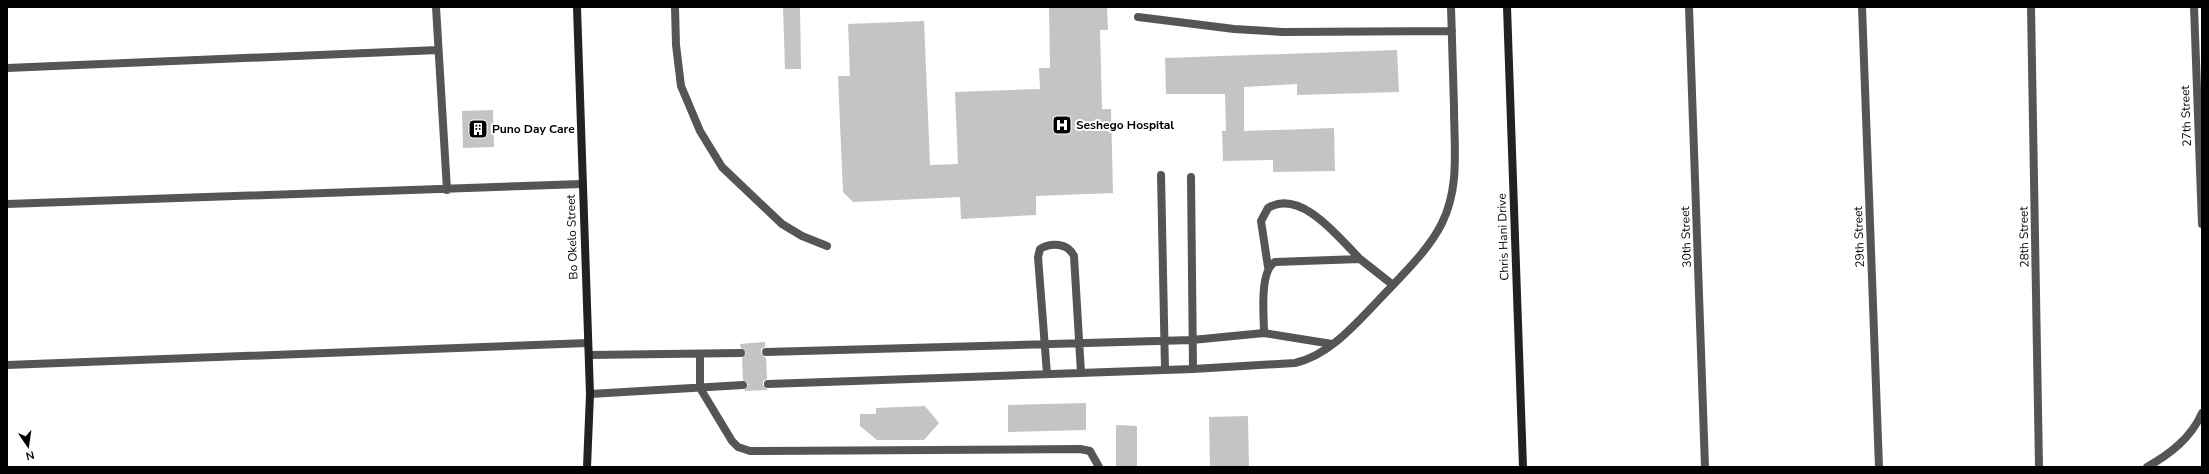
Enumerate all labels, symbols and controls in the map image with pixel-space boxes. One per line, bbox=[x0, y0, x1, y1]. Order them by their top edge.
street label: 27th Street bbox=[2177, 84, 2195, 147]
hospital icon: Seshego Hospital bbox=[1051, 114, 1073, 136]
place label: Seshego Hospital bbox=[1076, 117, 1174, 133]
building icon: Puno Day Care bbox=[467, 118, 489, 140]
place label: Puno Day Care bbox=[492, 121, 575, 137]
street label: Bo Okelo Street bbox=[562, 193, 581, 280]
street label: Chris Hani Drive bbox=[1493, 193, 1513, 281]
street label: 30th Street bbox=[1677, 205, 1695, 268]
street label: 29th Street bbox=[1850, 205, 1868, 268]
street label: 28th Street bbox=[2015, 205, 2033, 268]
north arrow bbox=[8, 426, 48, 466]
text: N bbox=[24, 447, 36, 463]

